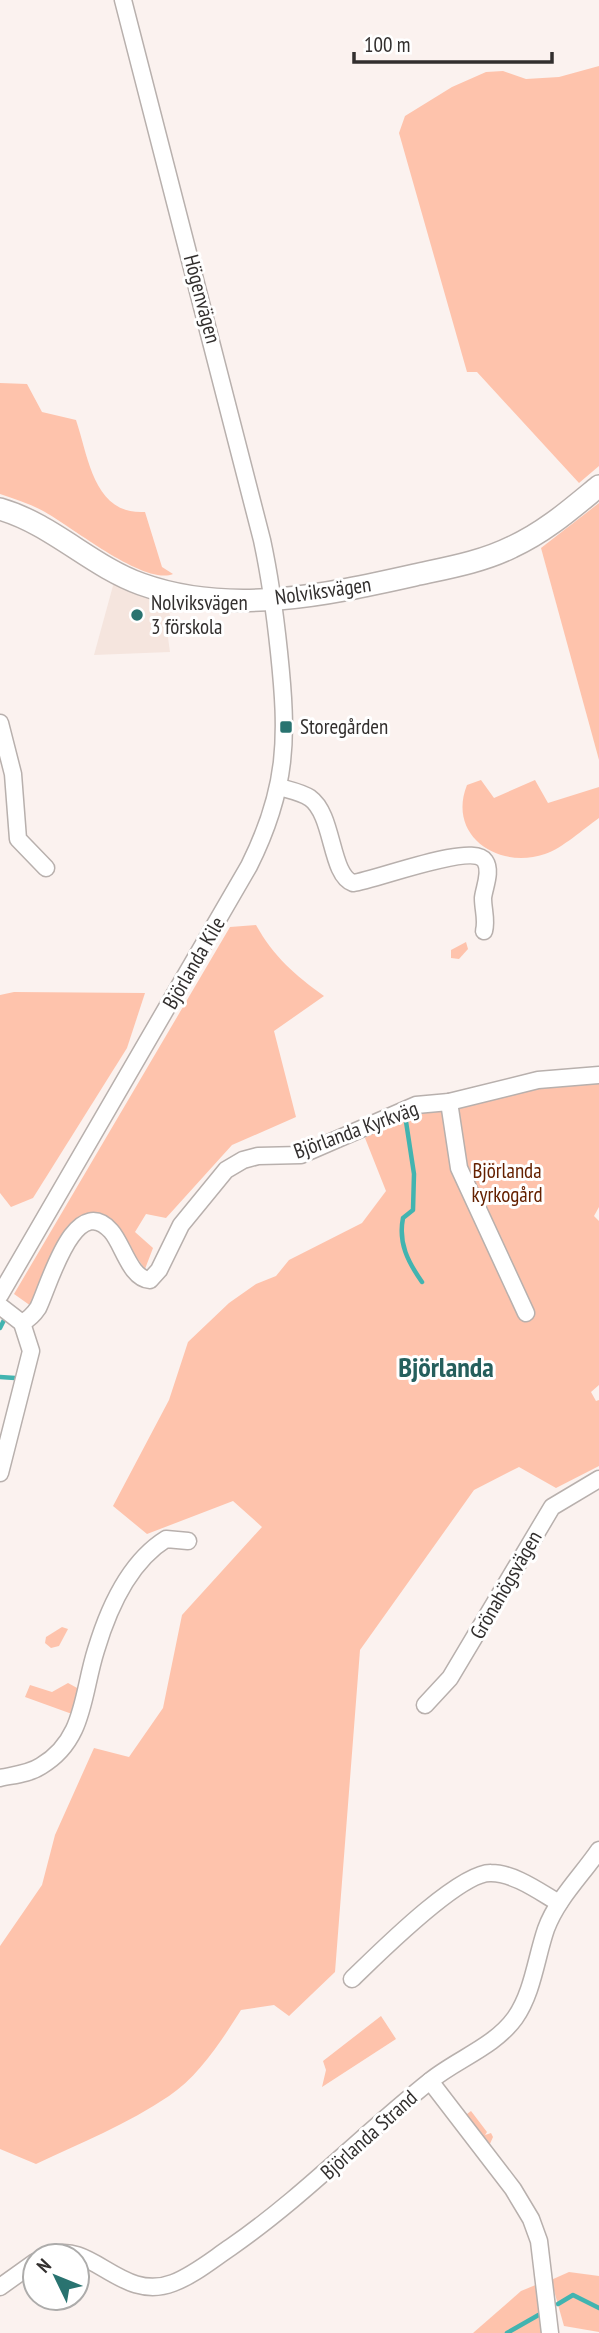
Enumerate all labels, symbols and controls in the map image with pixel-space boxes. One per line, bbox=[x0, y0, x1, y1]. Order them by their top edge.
scale bar bbox=[354, 21, 552, 65]
text: 100 m bbox=[364, 31, 410, 58]
street label: Högenvägen bbox=[178, 252, 227, 346]
street label: Nolviksvägen bbox=[273, 570, 373, 611]
place label: Nolviksvägen 3 förskola bbox=[151, 589, 248, 640]
marker: Nolviksvägen 3 förskola bbox=[129, 607, 145, 623]
place label: Storegården bbox=[300, 713, 388, 740]
marker: Storegården bbox=[278, 719, 294, 735]
street label: Björlanda Kile bbox=[156, 912, 231, 1014]
street label: Björlanda Kyrkväg bbox=[290, 1095, 422, 1165]
park label: Björlanda kyrkogård bbox=[471, 1157, 543, 1208]
district label: Björlanda bbox=[398, 1348, 494, 1385]
street label: Grönahögsvägen bbox=[464, 1526, 547, 1644]
street label: Björlanda Strand bbox=[315, 2084, 423, 2185]
north arrow bbox=[21, 2242, 91, 2312]
text: N bbox=[31, 2253, 56, 2277]

